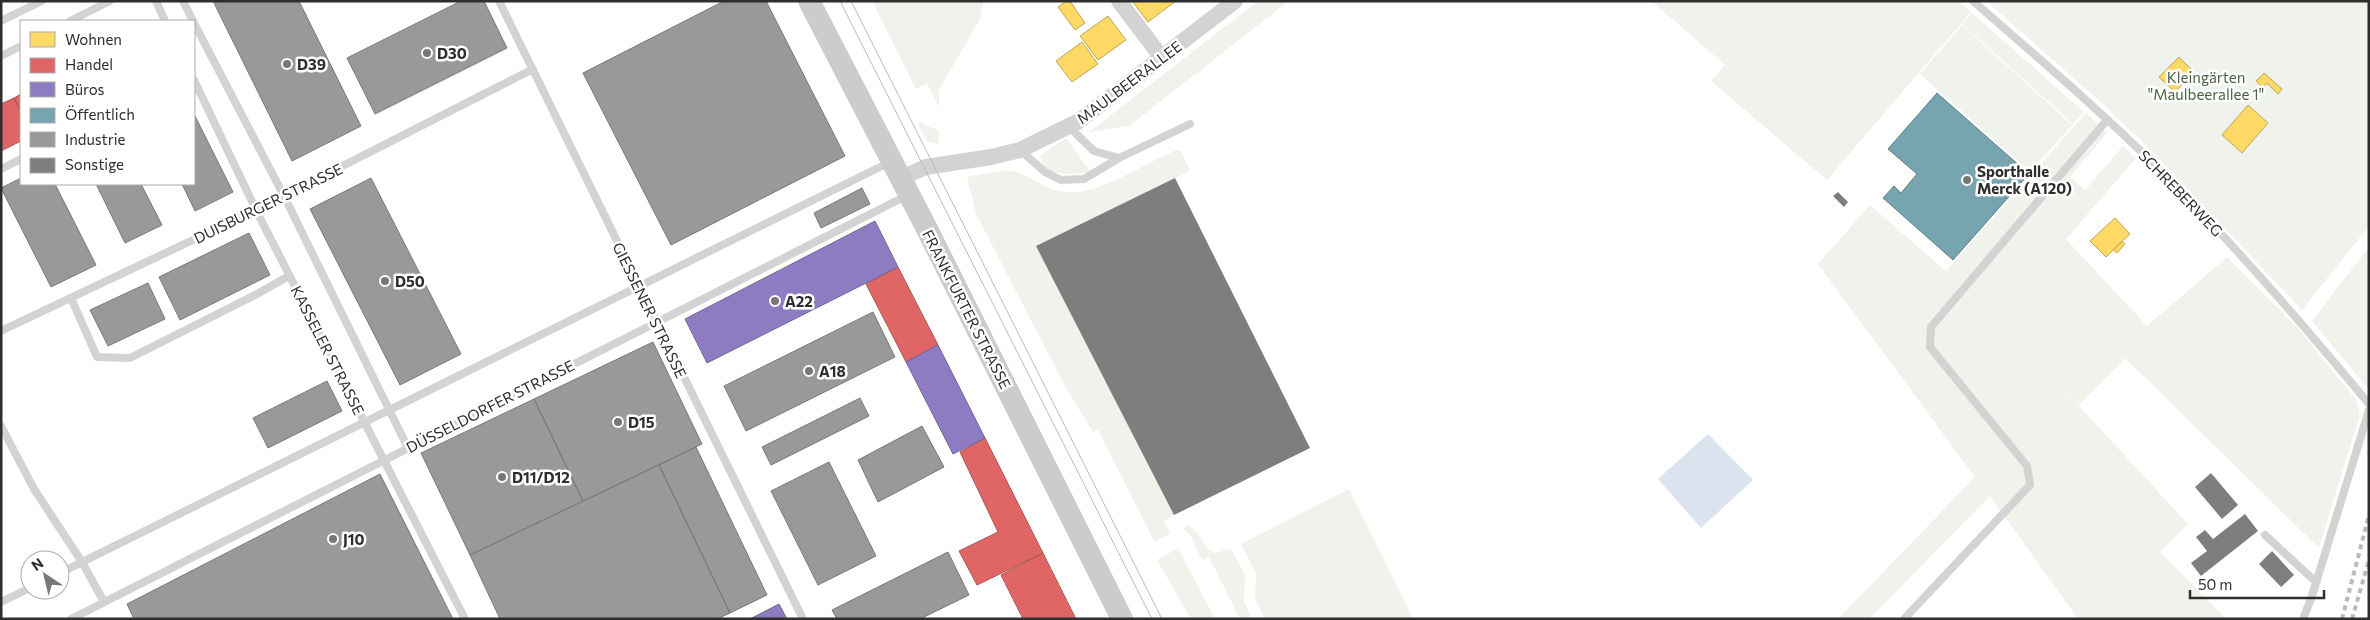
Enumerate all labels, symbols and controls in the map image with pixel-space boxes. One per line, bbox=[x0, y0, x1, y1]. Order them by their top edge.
legend bbox=[20, 20, 195, 185]
text: Wohnen bbox=[65, 30, 122, 48]
street label: MAULBEERALLEE bbox=[1073, 37, 1185, 127]
place label: D30 bbox=[437, 44, 467, 62]
marker: D30 bbox=[421, 47, 433, 59]
text: Handel bbox=[65, 55, 113, 73]
place label: D39 bbox=[297, 55, 326, 73]
marker: D39 bbox=[281, 58, 293, 70]
park label: Kleingärten "Maulbeerallee 1" bbox=[2148, 68, 2264, 103]
text: Büros bbox=[65, 80, 105, 98]
text: Öffentlich bbox=[65, 105, 135, 123]
text: Industrie bbox=[65, 130, 126, 148]
street label: SCHREBERWEG bbox=[2135, 146, 2227, 240]
text: Sonstige bbox=[65, 155, 124, 173]
street label: DUISBURGER STRASSE bbox=[191, 159, 345, 247]
place label: Sporthalle Merck (A120) bbox=[1977, 162, 2072, 197]
marker: Sporthalle Merck (A120) bbox=[1961, 174, 1973, 186]
street label: FRANKFURTER STRASSE bbox=[919, 226, 1015, 392]
street label: GIESSENER STRASSE bbox=[609, 239, 691, 381]
place label: D50 bbox=[395, 272, 425, 290]
marker: D50 bbox=[379, 275, 391, 287]
street label: KASSELER STRASSE bbox=[288, 282, 368, 418]
place label: A22 bbox=[785, 292, 813, 310]
marker: A22 bbox=[769, 295, 781, 307]
street label: DÜSSELDORFER STRASSE bbox=[403, 356, 577, 456]
place label: A18 bbox=[819, 362, 846, 380]
marker: A18 bbox=[803, 365, 815, 377]
place label: D15 bbox=[628, 413, 655, 431]
marker: D15 bbox=[612, 416, 624, 428]
place label: D11/D12 bbox=[512, 468, 570, 486]
marker: D11/D12 bbox=[496, 471, 508, 483]
place label: J10 bbox=[343, 530, 365, 548]
marker: J10 bbox=[327, 533, 339, 545]
north arrow bbox=[20, 550, 70, 600]
text: N bbox=[28, 554, 46, 574]
scale bar bbox=[2190, 568, 2324, 600]
text: 50 m bbox=[2198, 575, 2232, 593]

